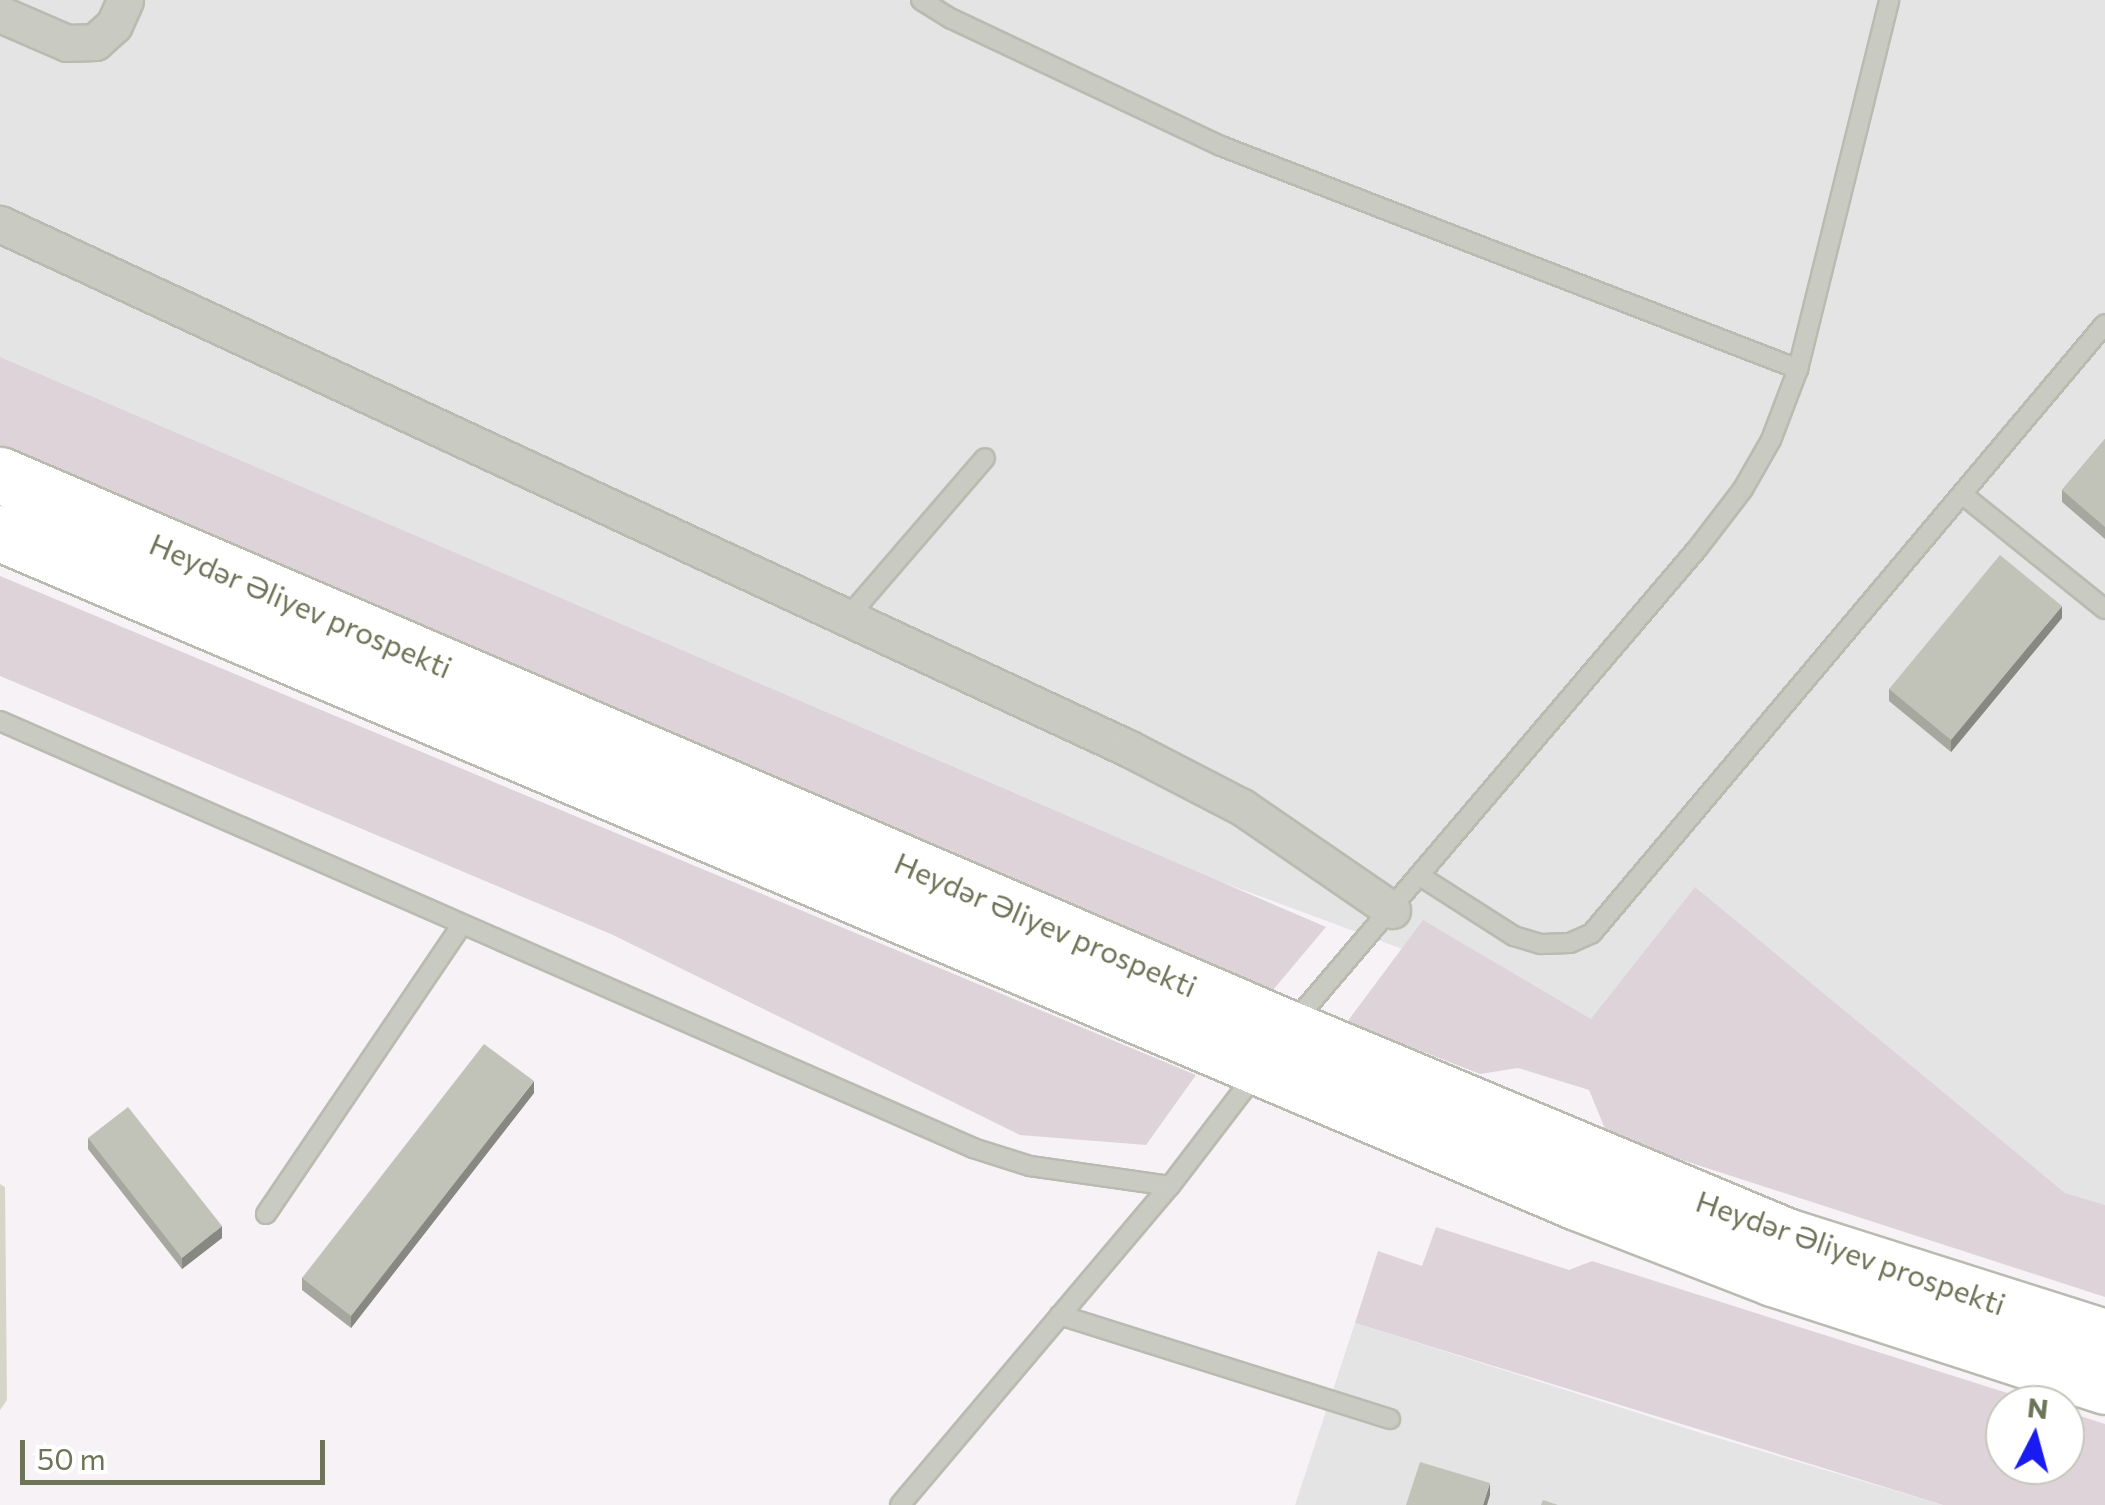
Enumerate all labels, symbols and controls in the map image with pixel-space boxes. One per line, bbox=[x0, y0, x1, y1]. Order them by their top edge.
street label: Heydər Əliyev prospekti bbox=[144, 525, 458, 685]
street label: Heydər Əliyev prospekti bbox=[889, 844, 1203, 1004]
street label: Heydər Əliyev prospekti bbox=[1692, 1182, 2010, 1322]
north arrow bbox=[1985, 1385, 2085, 1485]
text: N bbox=[2026, 1389, 2050, 1425]
scale bar bbox=[25, 1420, 330, 1482]
text: 50 m bbox=[37, 1439, 106, 1476]

